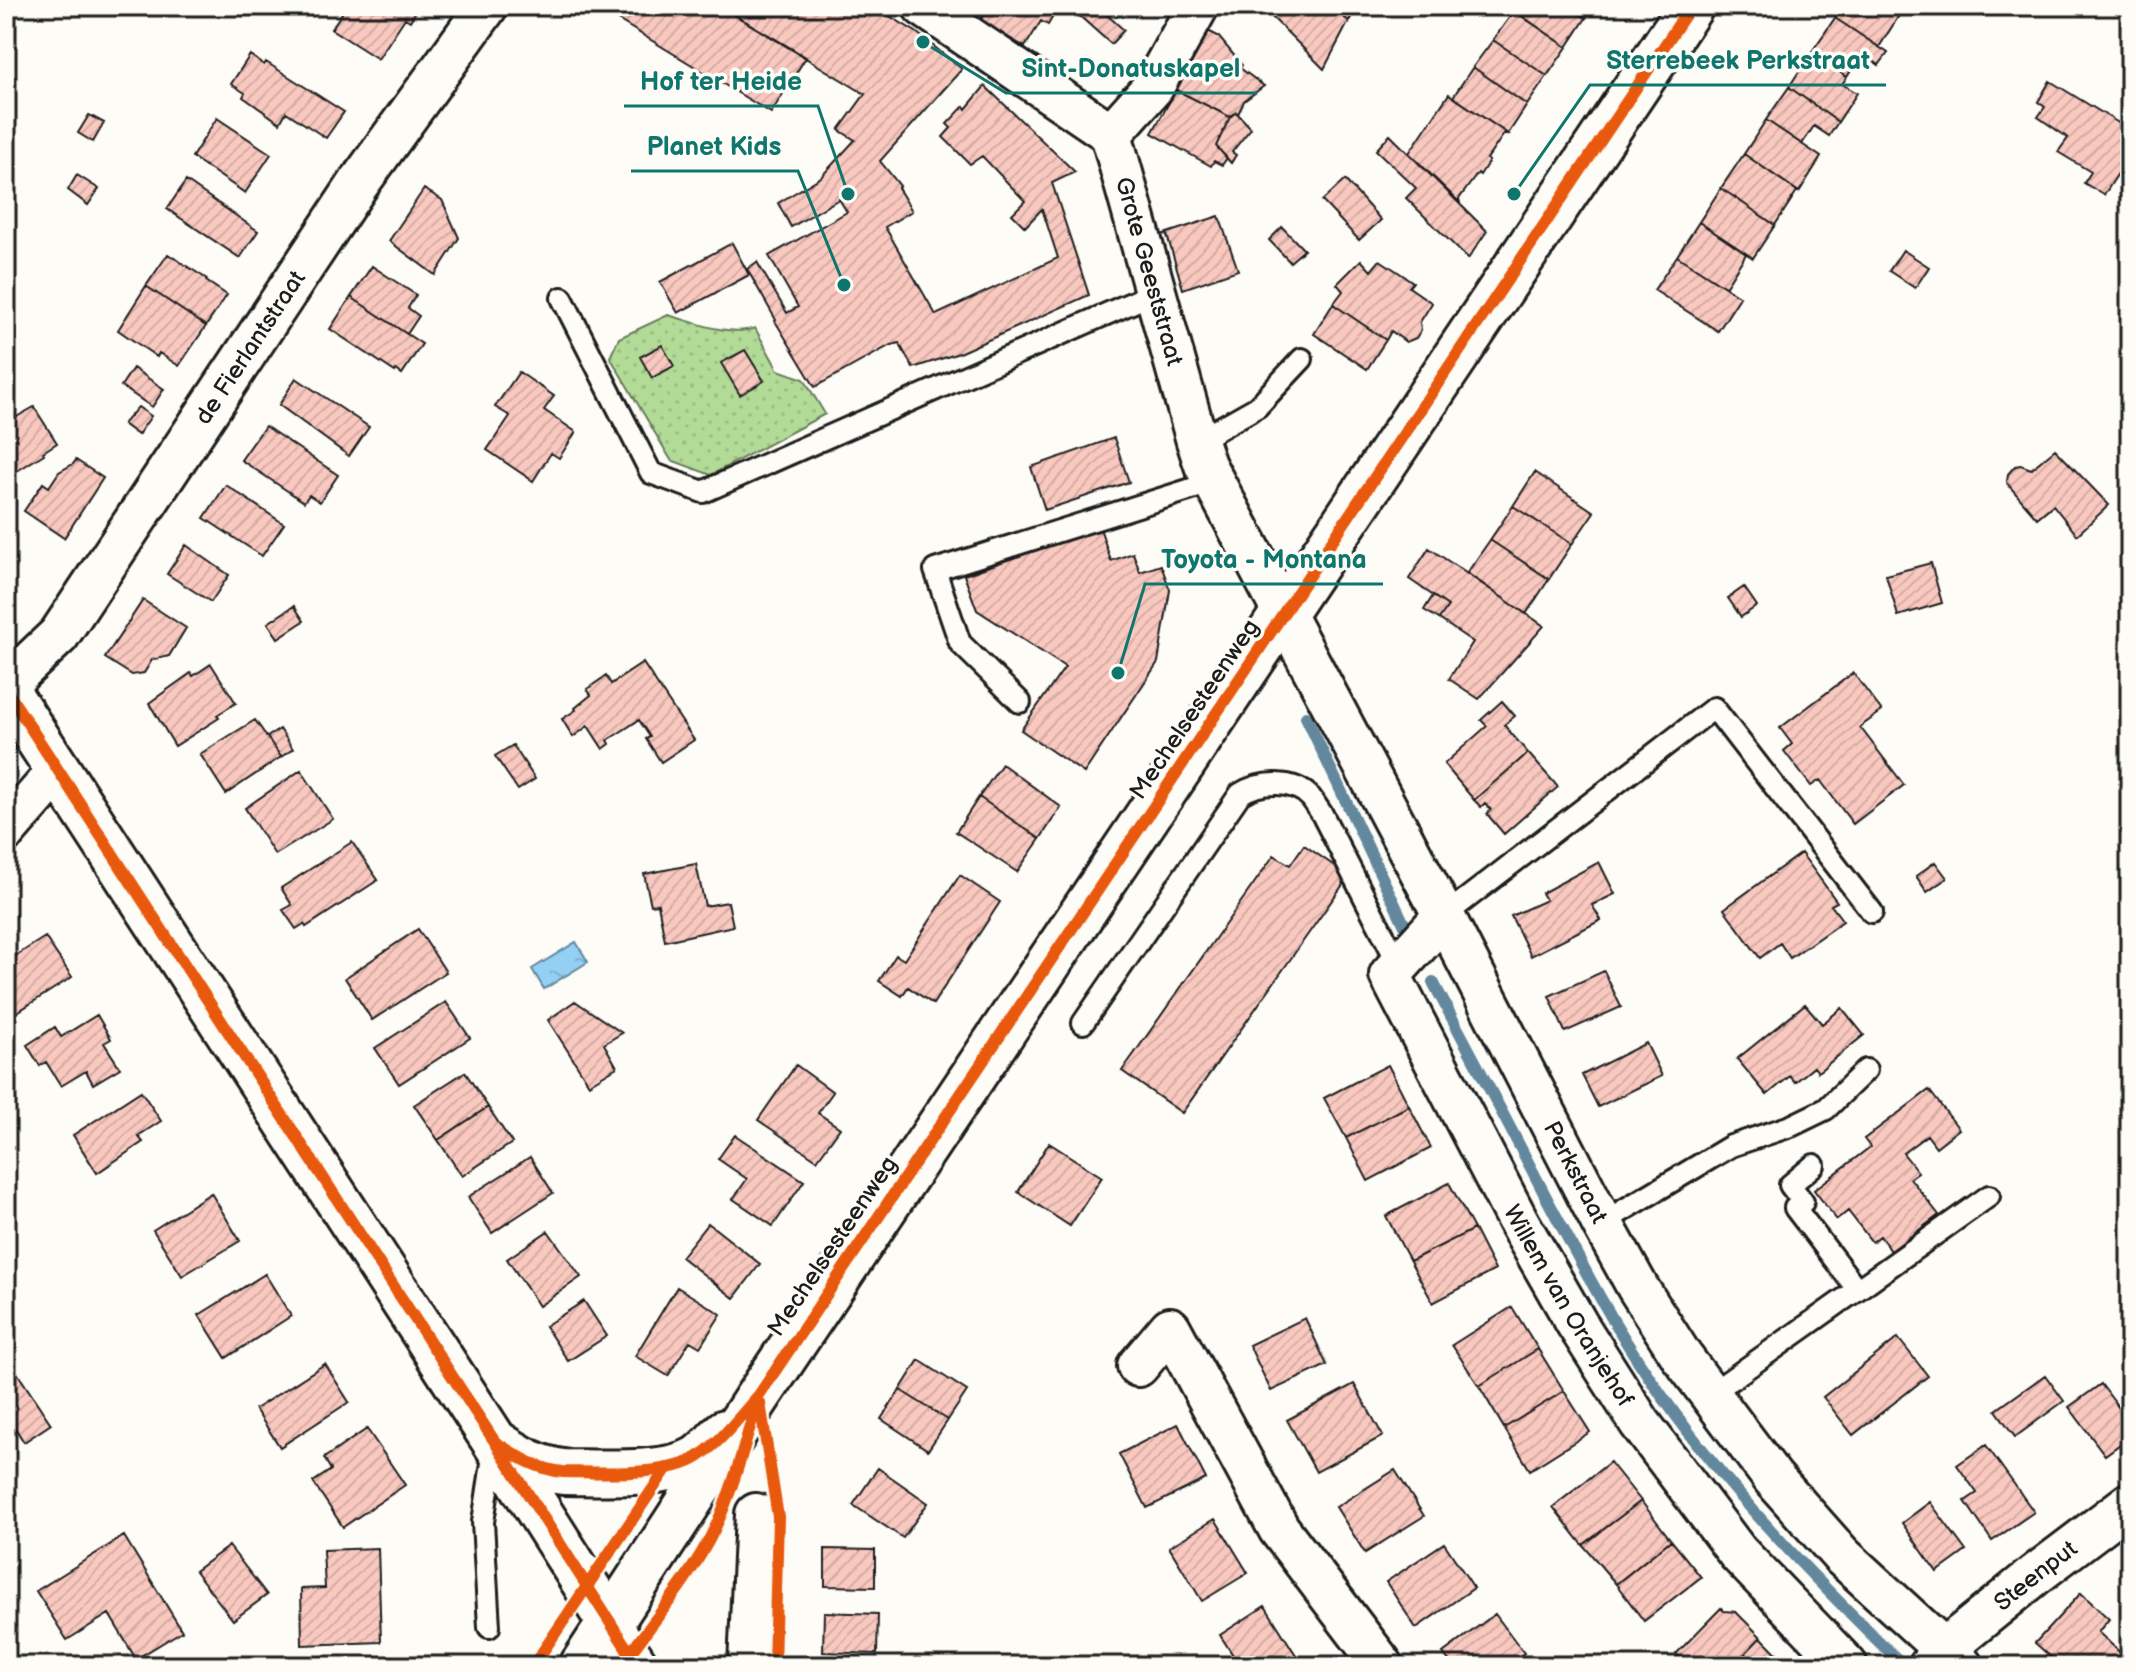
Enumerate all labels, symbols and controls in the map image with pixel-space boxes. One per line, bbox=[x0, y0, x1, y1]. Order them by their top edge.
callout: Sterrebeek Perkstraat bbox=[1590, 35, 1886, 85]
callout: Sint-Donatuskapel bbox=[1006, 43, 1257, 93]
text: Sterrebeek Perkstraat bbox=[1606, 46, 1870, 77]
text: Sint-Donatuskapel bbox=[1022, 54, 1240, 85]
callout: Hof ter Heide bbox=[624, 56, 818, 106]
text: Hof ter Heide bbox=[640, 67, 802, 98]
callout: Planet Kids bbox=[631, 121, 798, 171]
text: Planet Kids bbox=[647, 132, 781, 163]
street label: Grote Geeststraat bbox=[1109, 174, 1189, 370]
street label: de Fierlantstraat bbox=[189, 265, 312, 430]
callout: Toyota - Montana bbox=[1145, 534, 1383, 584]
text: Toyota - Montana bbox=[1161, 545, 1367, 576]
street label: Mechelsesteenweg bbox=[1123, 614, 1265, 805]
street label: Perkstraat bbox=[1537, 1116, 1614, 1229]
street label: Mechelsesteenweg bbox=[761, 1151, 903, 1342]
street label: Willem van Oranjehof bbox=[1497, 1200, 1640, 1413]
street label: Steenput bbox=[1988, 1534, 2084, 1617]

